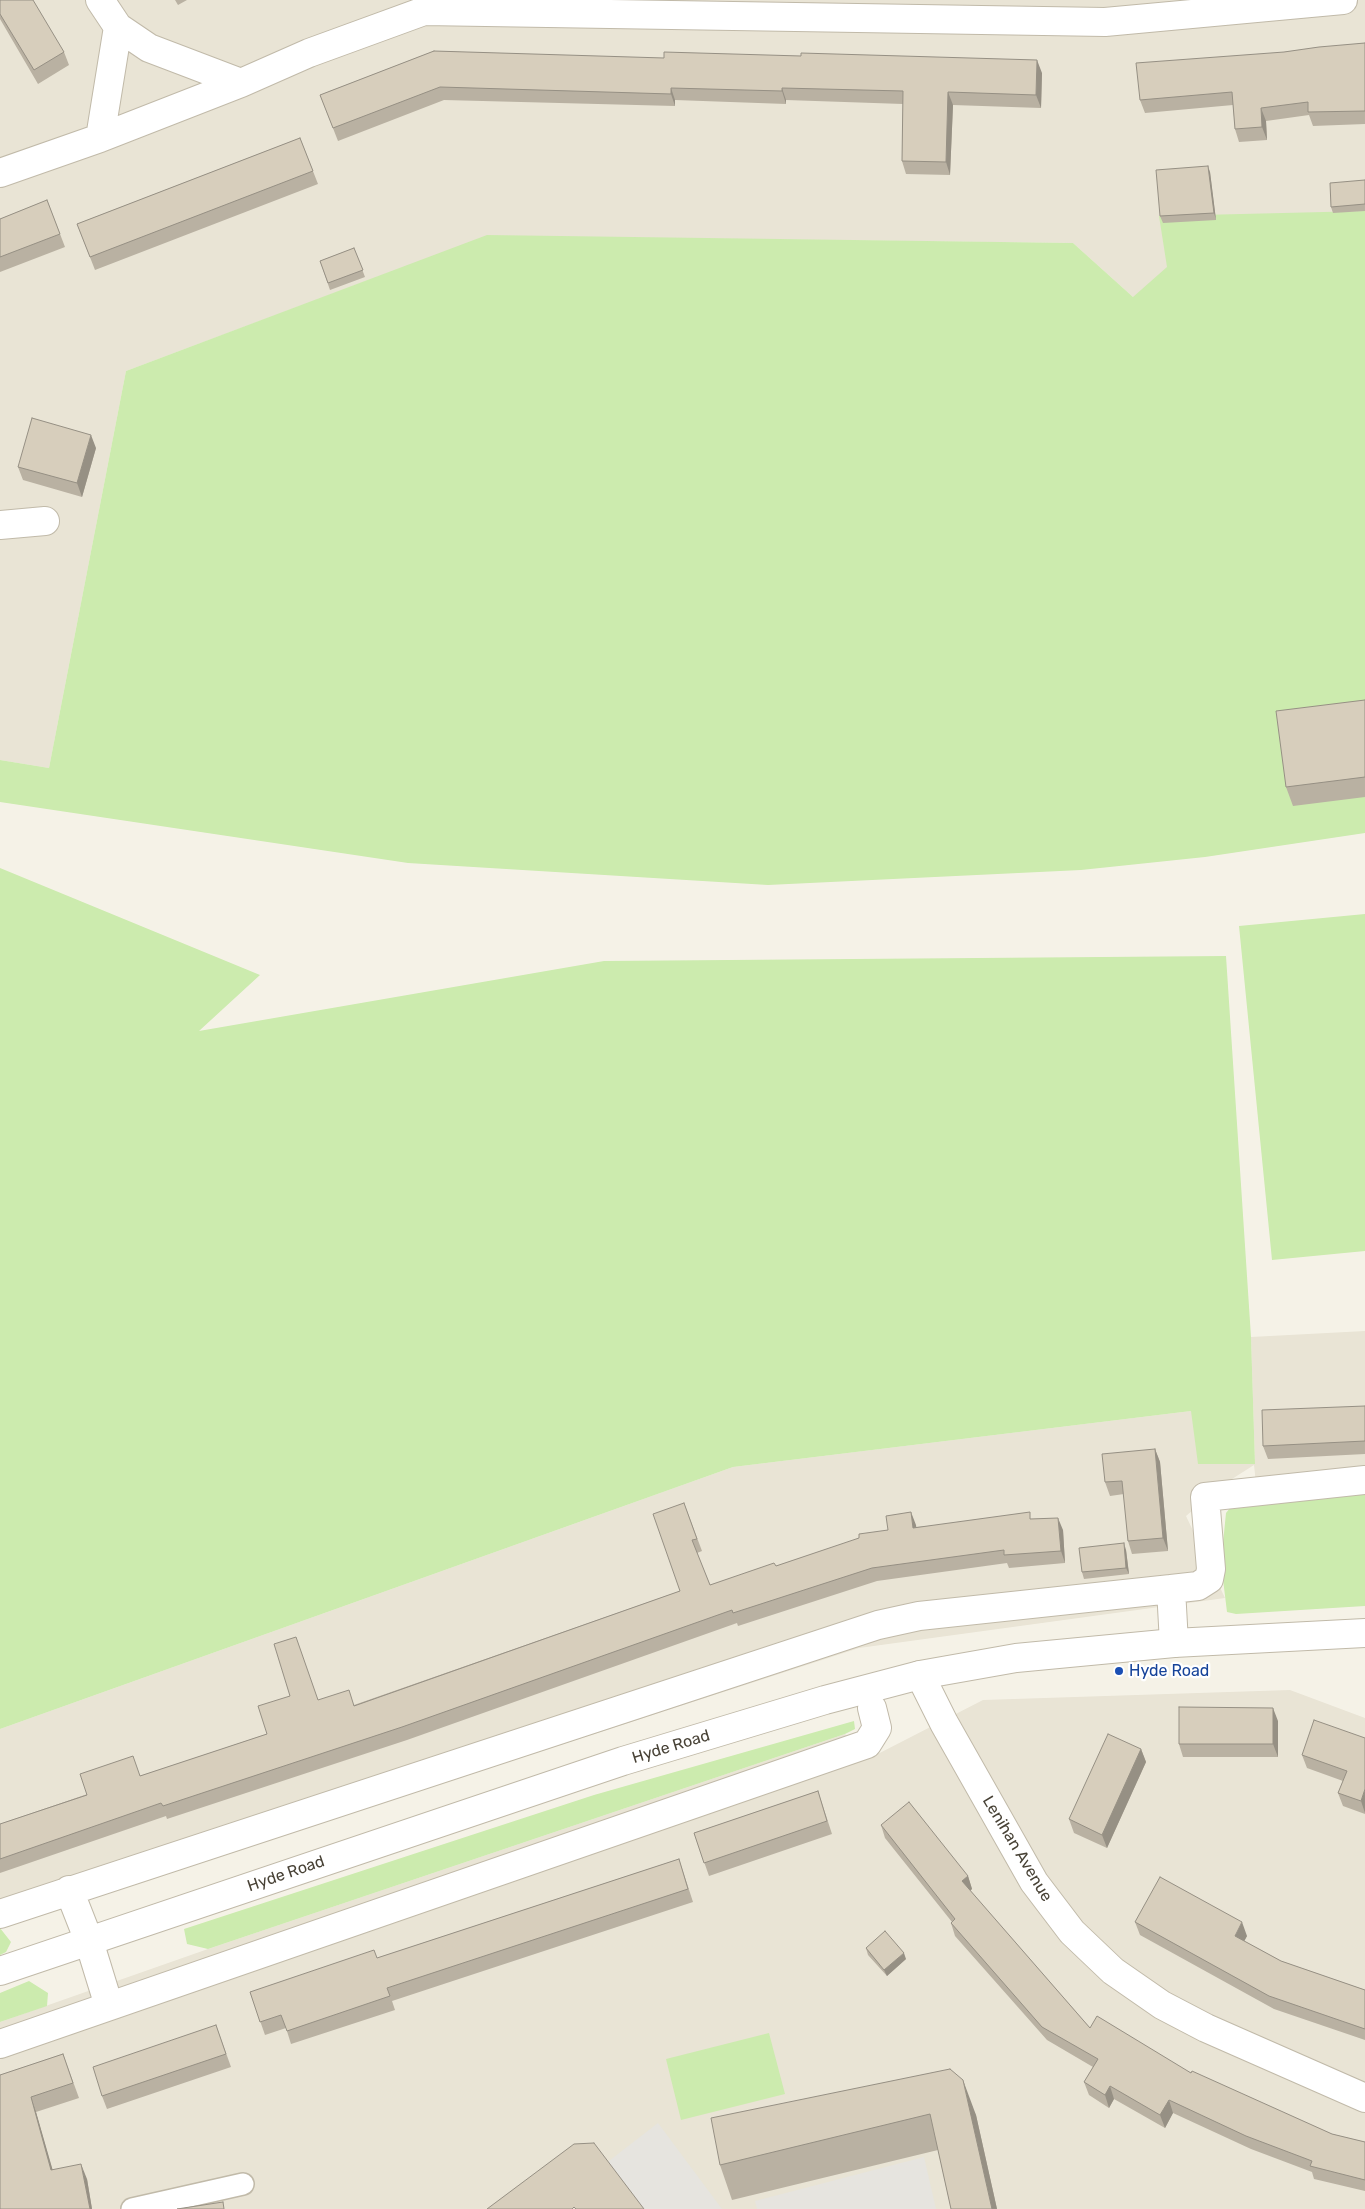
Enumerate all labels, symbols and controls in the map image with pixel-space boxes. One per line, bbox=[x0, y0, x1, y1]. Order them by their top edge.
place label: Hyde Road bbox=[1129, 1661, 1209, 1681]
marker: Hyde Road bbox=[1113, 1665, 1125, 1677]
street label: Hyde Road bbox=[630, 1726, 712, 1768]
street label: Lenihan Avenue bbox=[978, 1793, 1056, 1905]
street label: Hyde Road bbox=[245, 1852, 327, 1896]

